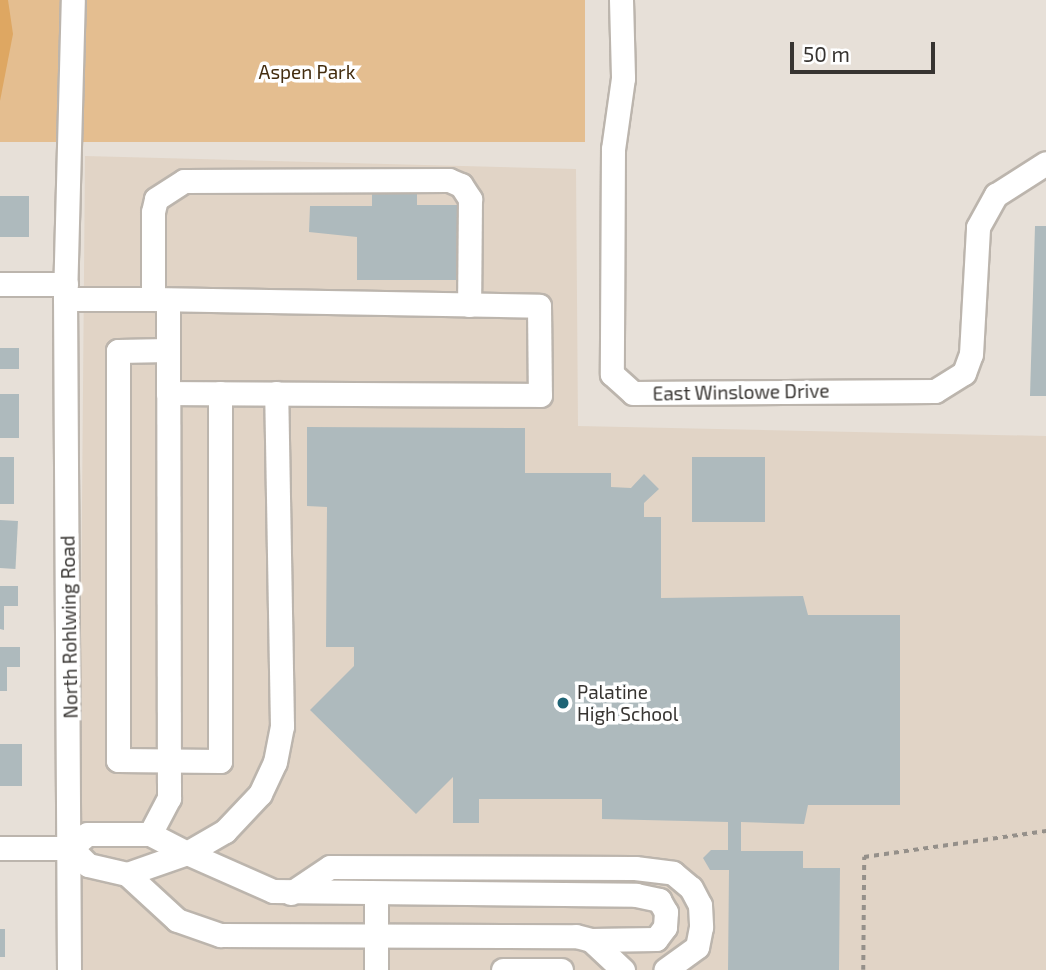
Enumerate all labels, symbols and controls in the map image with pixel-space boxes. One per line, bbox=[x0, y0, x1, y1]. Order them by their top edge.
scale bar bbox=[794, 28, 939, 72]
text: 50 m bbox=[803, 41, 850, 66]
park label: Aspen Park bbox=[259, 61, 355, 83]
street label: East Winslowe Drive bbox=[652, 379, 830, 405]
street label: North Rohlwing Road bbox=[56, 535, 82, 719]
place label: Palatine High School bbox=[577, 681, 678, 725]
marker: Palatine High School bbox=[555, 695, 571, 711]

